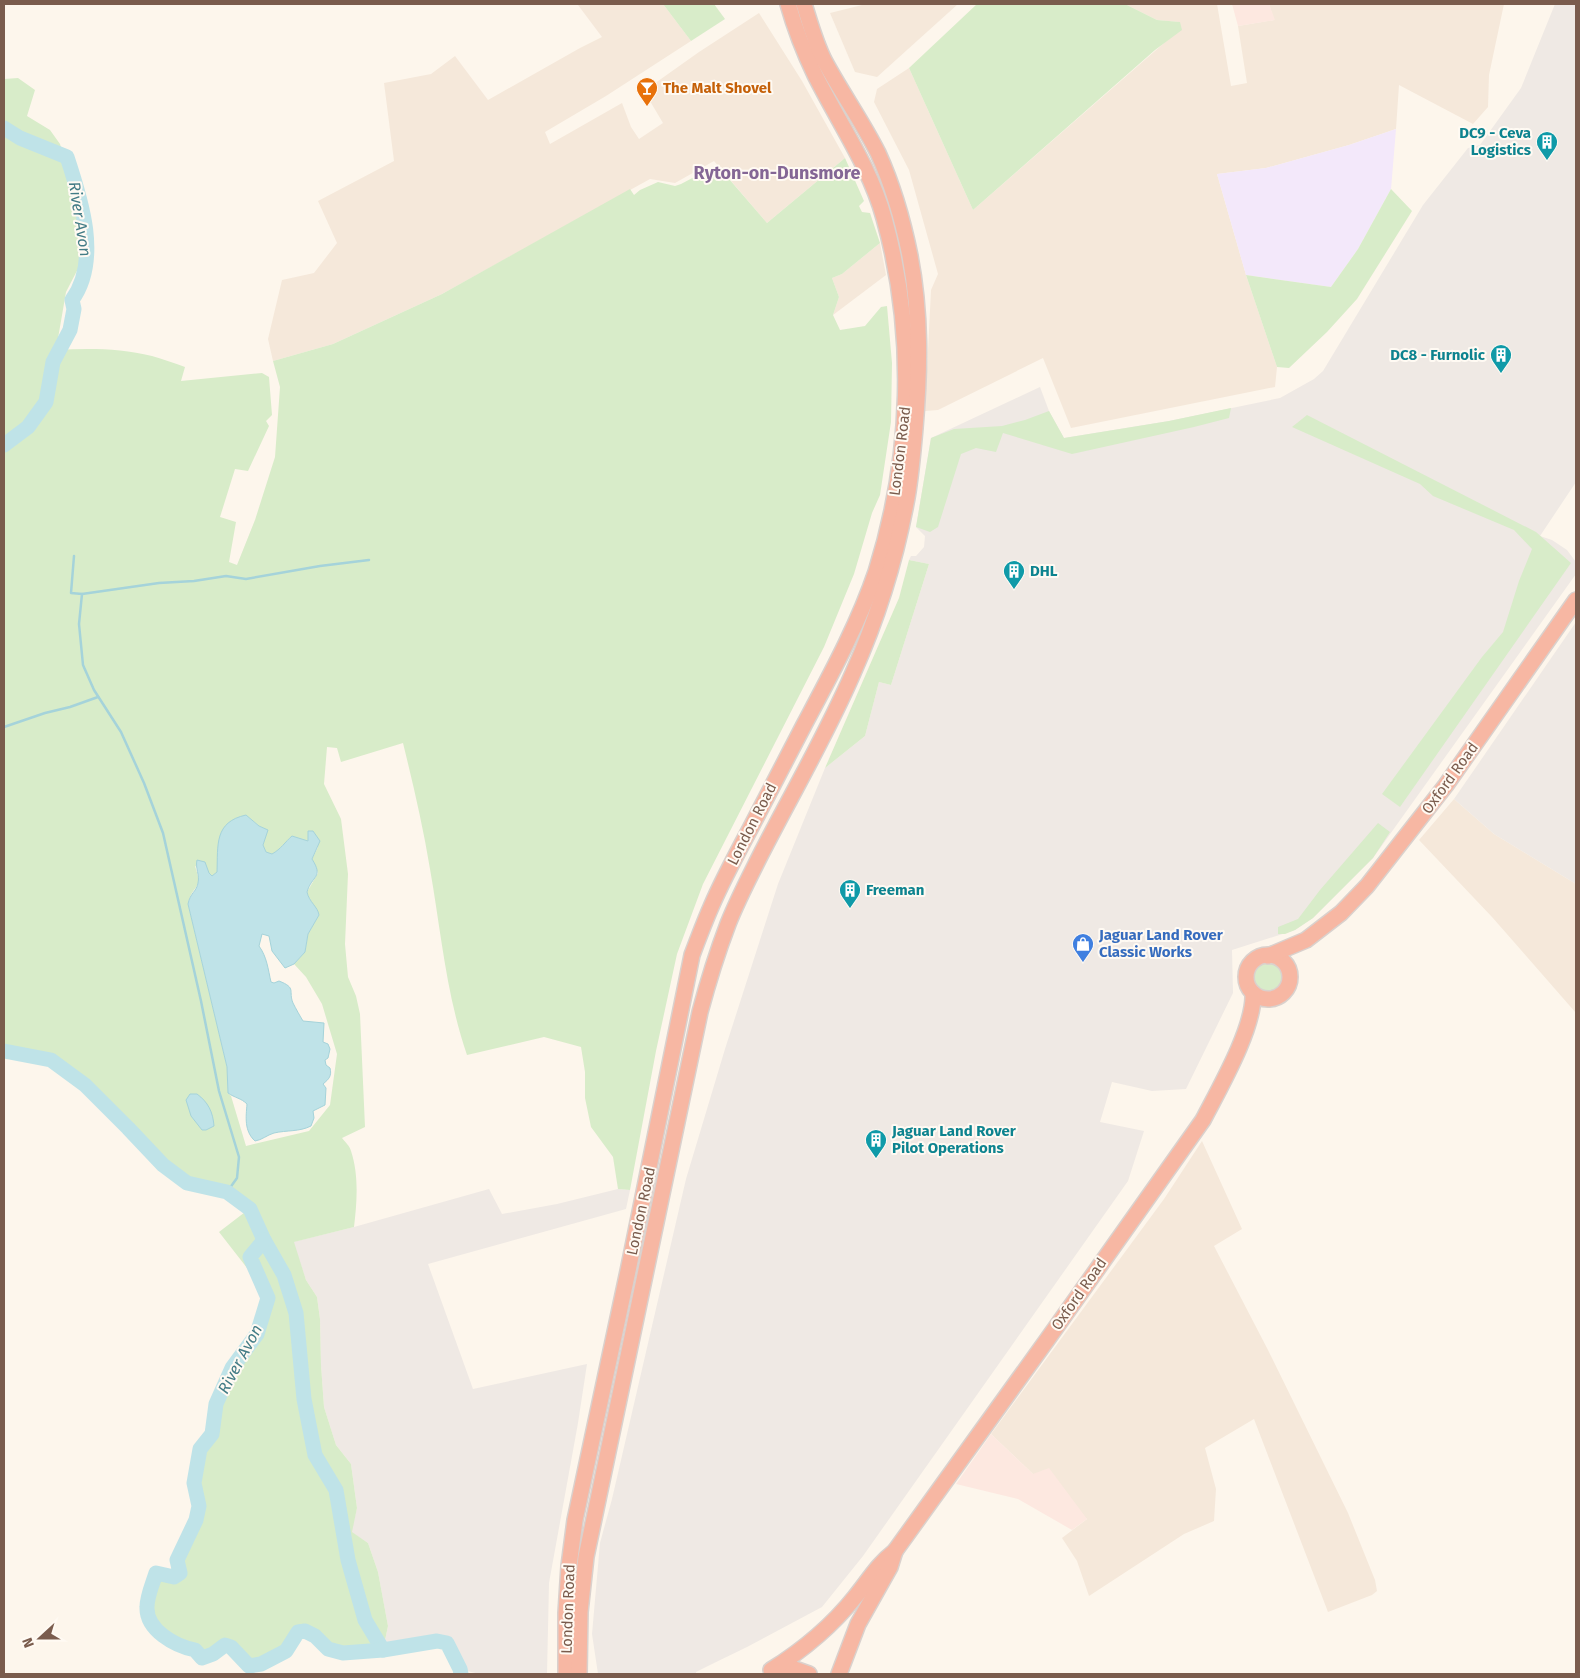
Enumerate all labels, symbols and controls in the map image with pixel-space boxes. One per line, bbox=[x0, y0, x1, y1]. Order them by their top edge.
bar icon: The Malt Shovel bbox=[635, 76, 659, 107]
place label: The Malt Shovel bbox=[663, 79, 772, 97]
place label: DC9 - Ceva Logistics bbox=[1459, 124, 1531, 159]
building icon: DC9 - Ceva Logistics bbox=[1535, 130, 1559, 161]
district label: Ryton-on-Dunsmore bbox=[694, 162, 861, 184]
water label: River Avon bbox=[65, 180, 95, 258]
building icon: DC8 - Furnolic bbox=[1489, 343, 1513, 374]
place label: DC8 - Furnolic bbox=[1390, 346, 1486, 364]
street label: London Road bbox=[886, 405, 914, 497]
building icon: DHL bbox=[1002, 559, 1026, 590]
place label: DHL bbox=[1030, 562, 1058, 580]
street label: Oxford Road bbox=[1418, 739, 1482, 817]
street label: London Road bbox=[724, 780, 780, 868]
building icon: Freeman bbox=[838, 878, 862, 909]
place label: Freeman bbox=[866, 881, 924, 899]
place label: Jaguar Land Rover Classic Works bbox=[1098, 926, 1224, 961]
shop icon: Jaguar Land Rover Classic Works bbox=[1071, 932, 1095, 963]
place label: Jaguar Land Rover Pilot Operations bbox=[891, 1122, 1017, 1157]
building icon: Jaguar Land Rover Pilot Operations bbox=[864, 1128, 888, 1159]
street label: London Road bbox=[623, 1165, 659, 1257]
street label: Oxford Road bbox=[1048, 1254, 1110, 1334]
water label: River Avon bbox=[214, 1321, 266, 1397]
street label: London Road bbox=[557, 1564, 579, 1654]
north arrow bbox=[15, 1613, 65, 1663]
text: N bbox=[19, 1635, 38, 1650]

